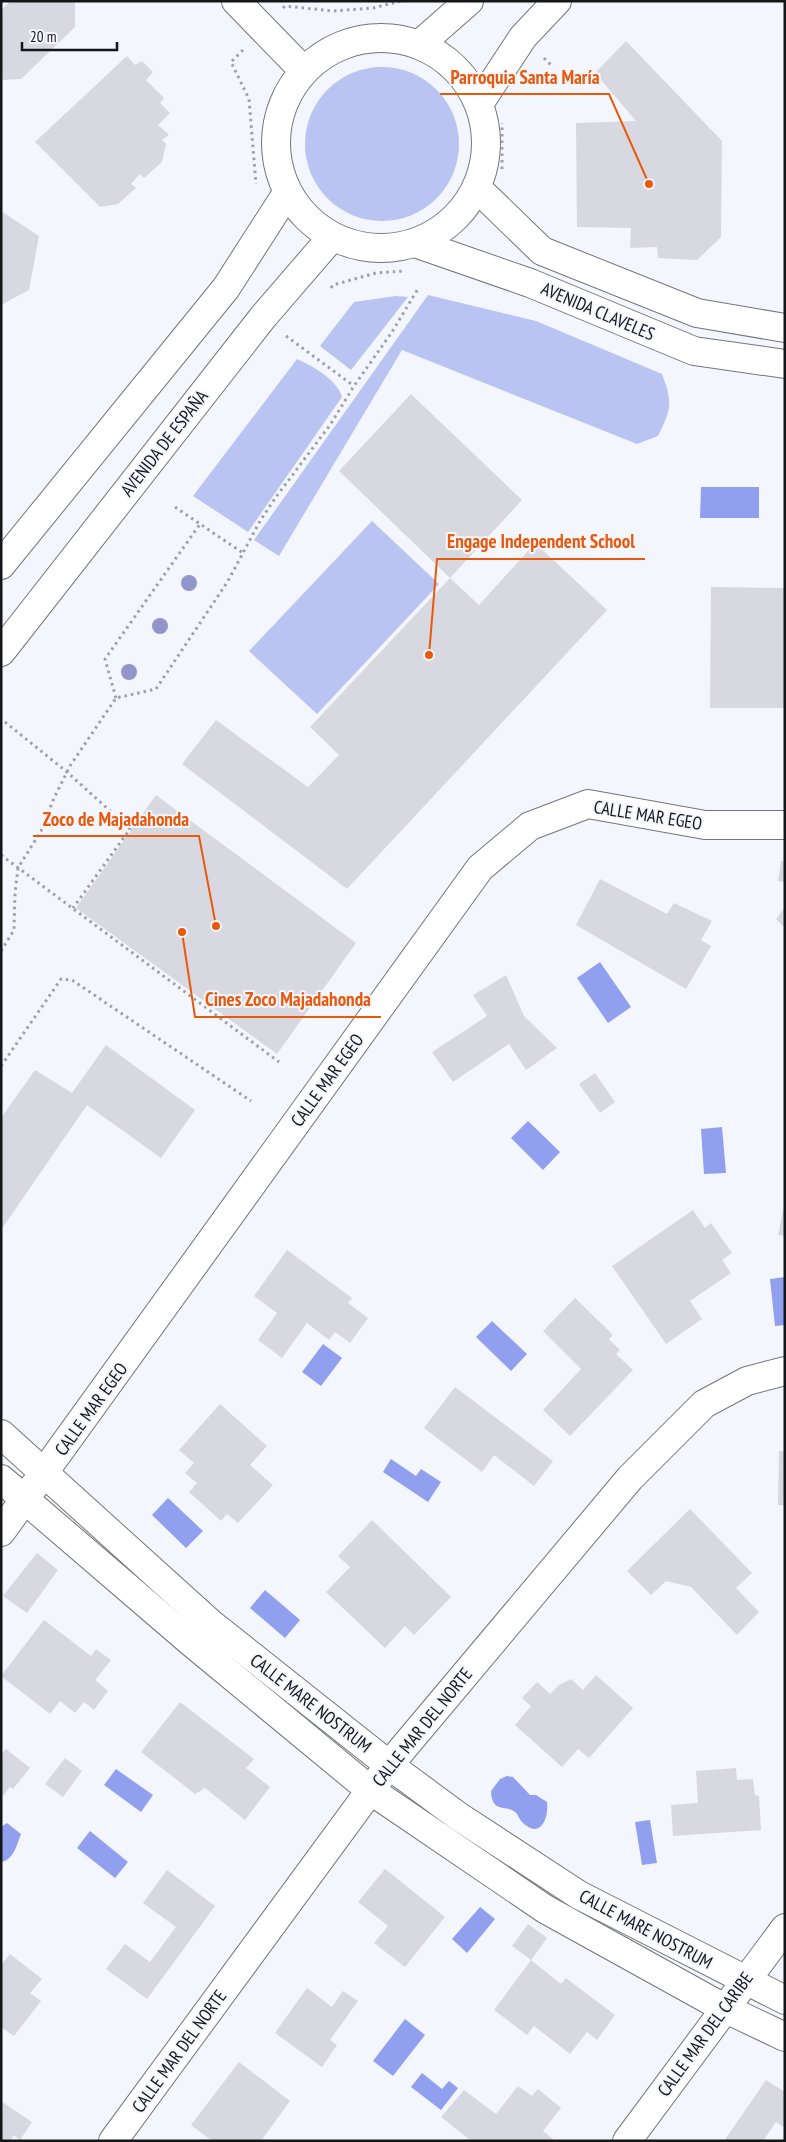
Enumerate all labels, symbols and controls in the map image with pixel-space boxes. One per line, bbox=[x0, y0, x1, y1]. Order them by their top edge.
scale bar bbox=[22, 20, 118, 52]
text: 20 m bbox=[30, 27, 56, 46]
callout: Parroquia Santa María bbox=[440, 60, 609, 94]
text: Parroquia Santa María bbox=[450, 65, 600, 89]
street label: AVENIDA CLAVELES bbox=[538, 277, 659, 345]
street label: AVENIDA DE ESPAÑA bbox=[115, 385, 213, 501]
callout: Engage Independent School bbox=[437, 525, 645, 559]
text: Engage Independent School bbox=[447, 529, 635, 553]
street label: CALLE MAR EGEO bbox=[592, 795, 704, 835]
callout: Zoco de Majadahonda bbox=[33, 802, 199, 836]
text: Zoco de Majadahonda bbox=[43, 807, 189, 831]
callout: Cines Zoco Majadahonda bbox=[195, 983, 381, 1017]
text: Cines Zoco Majadahonda bbox=[205, 987, 371, 1011]
street label: CALLE MAR EGEO bbox=[286, 1029, 369, 1131]
street label: CALLE MAR EGEO bbox=[50, 1358, 133, 1460]
street label: CALLE MARE NOSTRUM bbox=[246, 1648, 376, 1758]
street label: CALLE MAR DEL NORTE bbox=[367, 1663, 477, 1791]
street label: CALLE MARE NOSTRUM bbox=[575, 1884, 717, 1974]
street label: CALLE MAR DEL CARIBE bbox=[652, 1967, 758, 2101]
street label: CALLE MAR DEL NORTE bbox=[127, 1985, 231, 2117]

